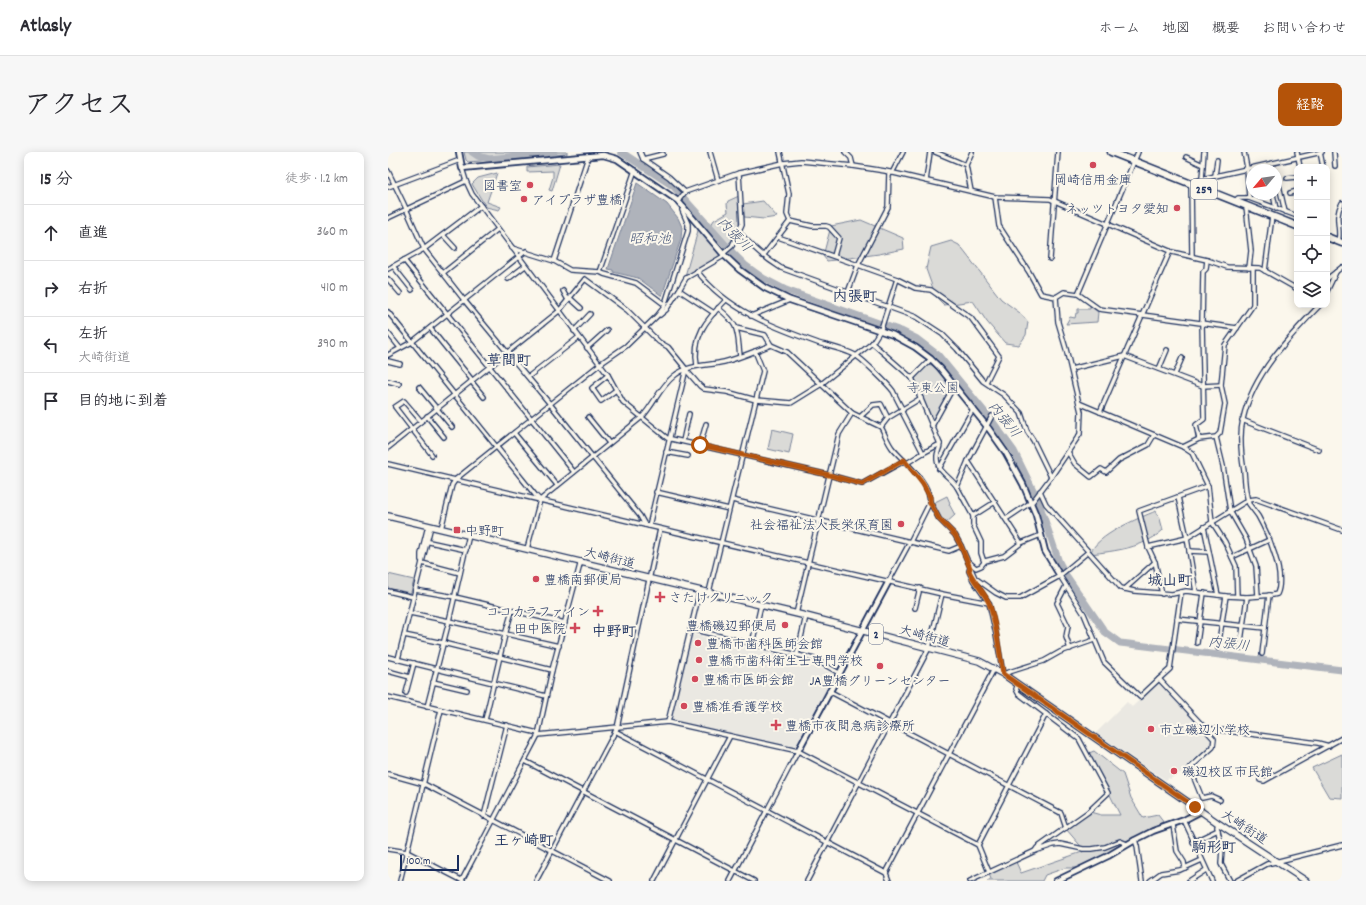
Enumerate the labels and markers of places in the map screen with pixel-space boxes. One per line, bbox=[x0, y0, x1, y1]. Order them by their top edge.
marker: 岡崎信用金庫 bbox=[1088, 160, 1098, 170]
place label: 岡崎信用金庫 bbox=[1054, 172, 1132, 191]
place label: 図書室 bbox=[483, 178, 522, 197]
marker: 図書室 bbox=[525, 180, 535, 190]
place label: アイプラザ豊橋 bbox=[532, 192, 622, 211]
marker: アイプラザ豊橋 bbox=[519, 194, 529, 204]
place label: ネッツトヨタ愛知 bbox=[1066, 201, 1169, 220]
marker: ネッツトヨタ愛知 bbox=[1172, 203, 1182, 213]
place label: 社会福祉法人長栄保育園 bbox=[750, 517, 893, 536]
marker: 社会福祉法人長栄保育園 bbox=[896, 519, 906, 529]
place label: 中野町 bbox=[465, 523, 504, 542]
marker: 中野町 bbox=[452, 525, 462, 535]
place label: 豊橋南郵便局 bbox=[544, 572, 622, 591]
marker: 豊橋南郵便局 bbox=[531, 574, 541, 584]
place label: さたけクリニック bbox=[669, 590, 773, 609]
marker: さたけクリニック bbox=[654, 591, 666, 603]
place label: ココカラファイン bbox=[486, 604, 590, 623]
marker: ココカラファイン bbox=[593, 606, 603, 616]
place label: 豊橋磯辺郵便局 bbox=[686, 618, 777, 637]
marker: 豊橋磯辺郵便局 bbox=[780, 620, 790, 630]
place label: 田中医院 bbox=[514, 621, 566, 640]
marker: 田中医院 bbox=[569, 622, 581, 634]
place label: 豊橋市歯科医師会館 bbox=[706, 636, 823, 655]
marker: 豊橋市歯科医師会館 bbox=[693, 638, 703, 648]
place label: 豊橋市歯科衛生士専門学校 bbox=[707, 653, 863, 672]
marker: 豊橋市歯科衛生士専門学校 bbox=[694, 655, 704, 665]
marker: JA豊橋グリーンセンター bbox=[875, 661, 885, 671]
place label: 豊橋市医師会館 bbox=[703, 672, 794, 691]
place label: JA豊橋グリーンセンター bbox=[810, 673, 950, 692]
marker: 豊橋市医師会館 bbox=[690, 674, 700, 684]
place label: 豊橋准看護学校 bbox=[692, 699, 783, 718]
marker: 豊橋准看護学校 bbox=[679, 701, 689, 711]
place label: 豊橋市夜間急病診療所 bbox=[785, 718, 915, 737]
marker: 豊橋市夜間急病診療所 bbox=[770, 719, 782, 731]
place label: 市立磯辺小学校 bbox=[1159, 722, 1250, 741]
marker: 市立磯辺小学校 bbox=[1146, 724, 1156, 734]
place label: 磯辺校区市民館 bbox=[1182, 764, 1273, 783]
marker: 磯辺校区市民館 bbox=[1169, 766, 1179, 776]

